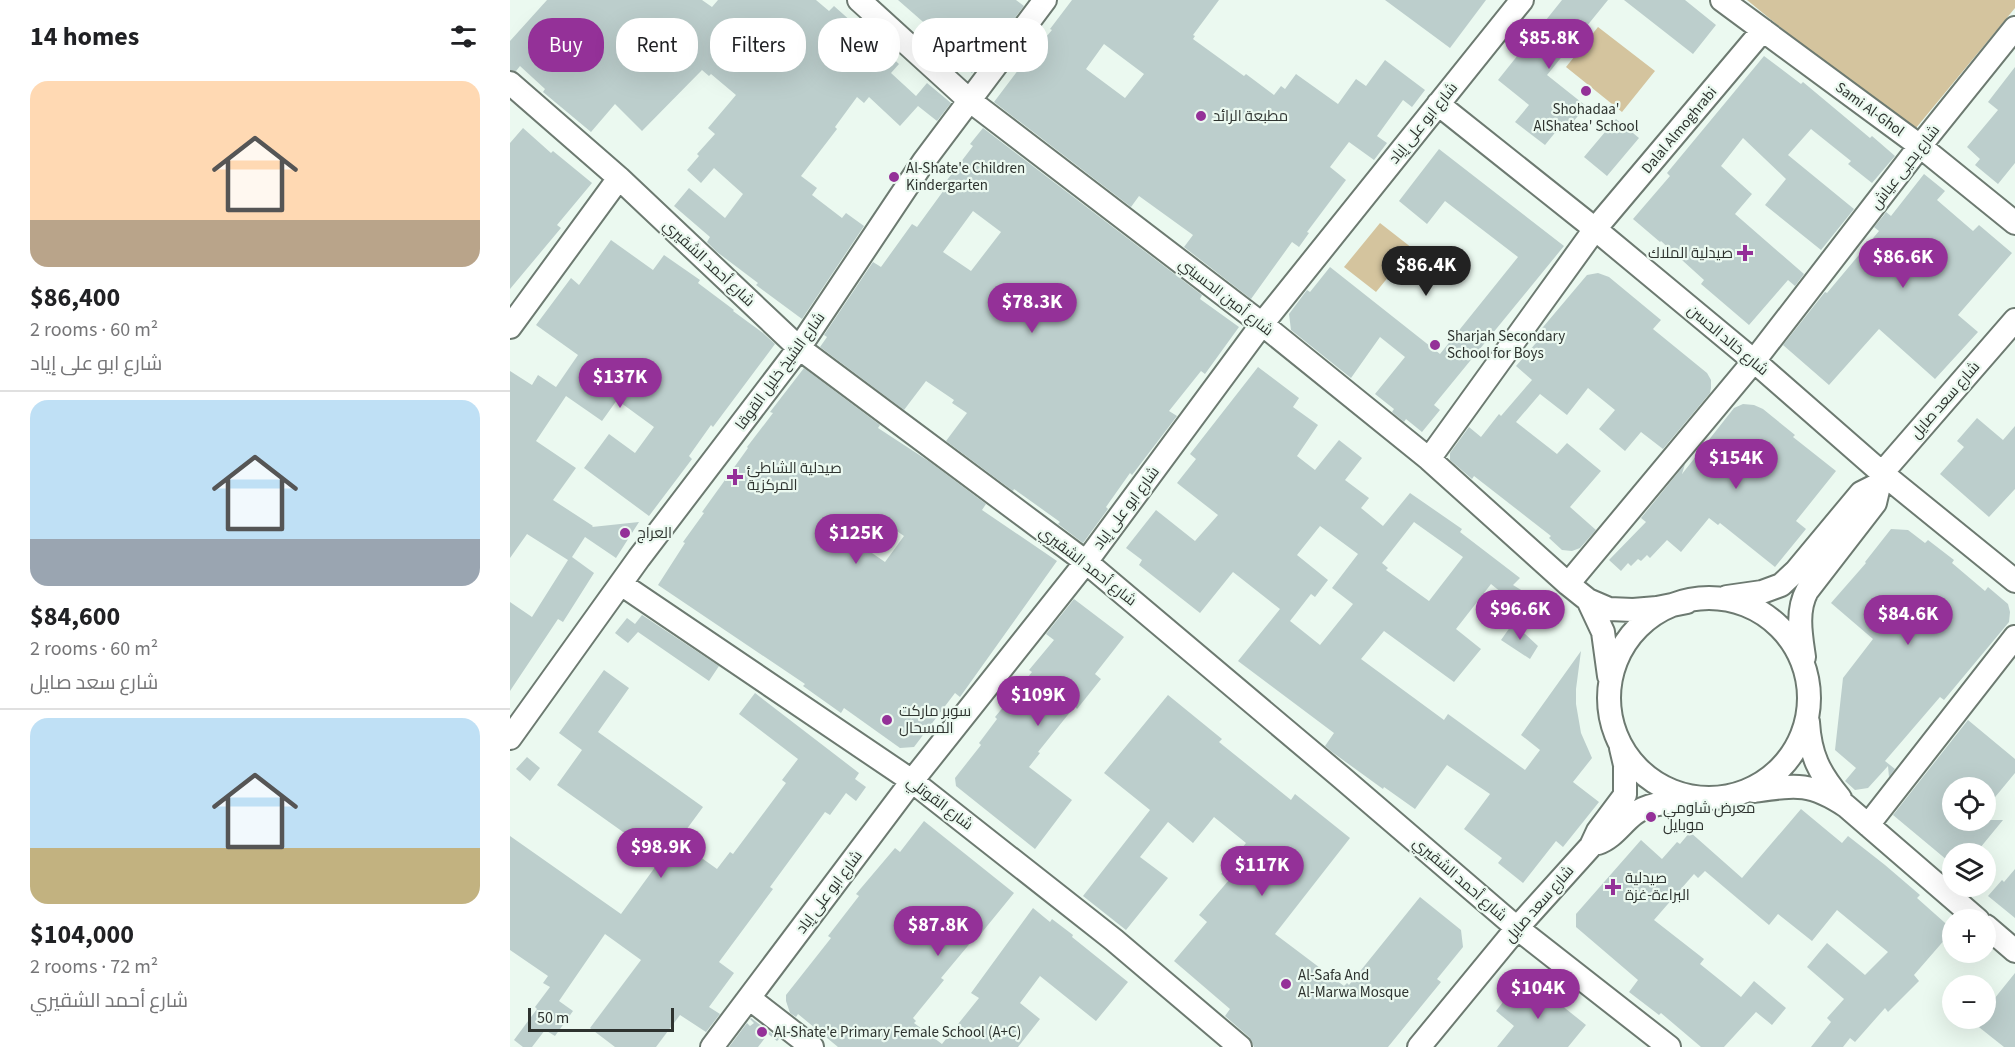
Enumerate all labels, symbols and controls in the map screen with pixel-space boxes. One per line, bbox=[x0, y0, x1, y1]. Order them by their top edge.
text: 14 homes bbox=[30, 18, 139, 55]
chip: Buy bbox=[528, 18, 604, 72]
chip: Rent bbox=[616, 18, 698, 72]
chip: Filters bbox=[710, 18, 806, 72]
chip: New bbox=[818, 18, 900, 72]
chip: Apartment bbox=[912, 18, 1048, 72]
pin: $85.8K bbox=[1500, 19, 1598, 70]
icon: filters bbox=[447, 20, 480, 53]
text: $85.8K bbox=[1519, 24, 1579, 52]
street label: Sami Al-Ghol bbox=[1831, 77, 1909, 142]
street label: شارع ابو على إياد bbox=[1384, 78, 1463, 168]
street label: Dalal Almoghrabi bbox=[1637, 82, 1722, 178]
marker: Shohadaa' AlShatea' School bbox=[1579, 84, 1593, 98]
place label: Shohadaa' AlShatea' School bbox=[1534, 99, 1639, 137]
place label: مطبعة الرائد bbox=[1213, 106, 1288, 127]
marker: مطبعة الرائد bbox=[1194, 109, 1208, 123]
icon: home bbox=[201, 120, 309, 228]
street label: شارع يحيى عياش bbox=[1866, 121, 1945, 214]
place label: Al-Shate'e Children Kindergarten bbox=[906, 158, 1025, 196]
marker: Al-Shate'e Children Kindergarten bbox=[887, 170, 901, 184]
street label: شارع أحمد الشقيري bbox=[657, 215, 759, 312]
pin: $86.6K bbox=[1854, 238, 1952, 289]
place label: صيدلية الملاك bbox=[1648, 243, 1733, 264]
text: $86.6K bbox=[1873, 243, 1933, 271]
pin: $86.4K bbox=[1377, 246, 1475, 297]
marker: صيدلية الملاك bbox=[1738, 246, 1752, 260]
text: $86.4K bbox=[1396, 251, 1456, 279]
street label: شارع أمين الحسيني bbox=[1173, 254, 1277, 342]
text: $86,400 bbox=[30, 279, 120, 316]
pin: $78.3K bbox=[983, 283, 1081, 334]
text: $78.3K bbox=[1002, 288, 1062, 316]
street label: شارع خالد الحسن bbox=[1683, 300, 1773, 381]
street label: شارع الشيخ خليل القوقا bbox=[731, 308, 830, 434]
text: 2 rooms · 60 m² bbox=[30, 316, 158, 344]
place label: Sharjah Secondary School for Boys bbox=[1447, 326, 1565, 364]
marker: Sharjah Secondary School for Boys bbox=[1428, 338, 1442, 352]
text: شارع ابو على إياد bbox=[30, 350, 162, 378]
street label: شارع سعد صايل bbox=[1906, 357, 1985, 444]
pin: $137K bbox=[578, 358, 662, 409]
text: $137K bbox=[593, 363, 647, 391]
icon: home bbox=[201, 439, 309, 547]
pin: $154K bbox=[1694, 439, 1778, 490]
text: $154K bbox=[1709, 444, 1763, 472]
place label: صيدلية الشاطئ المركزية bbox=[747, 458, 842, 496]
street label: شارع ابو على إياد bbox=[1088, 462, 1165, 554]
marker: صيدلية الشاطئ المركزية bbox=[728, 470, 742, 484]
pin: $125K bbox=[814, 514, 898, 565]
text: $125K bbox=[829, 519, 883, 547]
street label: شارع أحمد الشقيري bbox=[1034, 522, 1141, 612]
place label: العراج bbox=[637, 523, 672, 544]
marker: العراج bbox=[618, 526, 632, 540]
pin: $96.6K bbox=[1471, 590, 1569, 641]
text: $96.6K bbox=[1490, 595, 1550, 623]
pin: $84.6K bbox=[1859, 595, 1957, 646]
text: $84,600 bbox=[30, 598, 120, 635]
text: $84.6K bbox=[1878, 600, 1938, 628]
text: 2 rooms · 60 m² bbox=[30, 635, 158, 663]
text: شارع سعد صايل bbox=[30, 669, 158, 697]
pin: $109K bbox=[996, 676, 1080, 727]
text: $109K bbox=[1011, 681, 1065, 709]
place label: سوبر ماركت المسحال bbox=[899, 701, 971, 739]
marker: سوبر ماركت المسحال bbox=[880, 713, 894, 727]
icon: home bbox=[201, 757, 309, 865]
street label: شارع القوتلي bbox=[902, 771, 977, 836]
map controls bbox=[1942, 777, 1996, 1029]
button: locate bbox=[1942, 777, 1996, 831]
place label: معرض شاومي موبايل bbox=[1663, 798, 1755, 836]
marker: معرض شاومي موبايل bbox=[1644, 810, 1658, 824]
pin: $98.9K bbox=[612, 828, 710, 879]
text: $98.9K bbox=[631, 833, 691, 861]
street label: شارع أحمد الشقيري bbox=[1407, 833, 1511, 927]
button: layers bbox=[1942, 843, 1996, 897]
street label: شارع ابو على إياد bbox=[791, 846, 868, 938]
pin: $117K bbox=[1220, 846, 1304, 897]
text: $117K bbox=[1235, 851, 1289, 879]
street label: شارع سعد صايل bbox=[1500, 861, 1579, 948]
place label: صيدلية البراءة-غزة bbox=[1625, 868, 1690, 906]
marker: صيدلية البراءة-غزة bbox=[1606, 880, 1620, 894]
pin: $87.8K bbox=[889, 906, 987, 957]
button: + bbox=[1942, 909, 1996, 963]
text: $87.8K bbox=[908, 911, 968, 939]
text: $104,000 bbox=[30, 916, 134, 953]
text: 2 rooms · 72 m² bbox=[30, 953, 158, 981]
place label: Al-Safa And Al-Marwa Mosque bbox=[1298, 965, 1409, 1003]
pin: $104K bbox=[1496, 969, 1580, 1020]
text: $104K bbox=[1511, 974, 1565, 1002]
button: − bbox=[1942, 975, 1996, 1029]
marker: Al-Safa And Al-Marwa Mosque bbox=[1279, 977, 1293, 991]
text: شارع أحمد الشقيري bbox=[30, 987, 188, 1015]
scale bar bbox=[528, 1005, 674, 1032]
text: 50 m bbox=[537, 1007, 569, 1029]
place label: Al-Shate'e Primary Female School (A+C) bbox=[774, 1022, 1021, 1043]
marker: Al-Shate'e Primary Female School (A+C) bbox=[755, 1025, 769, 1039]

